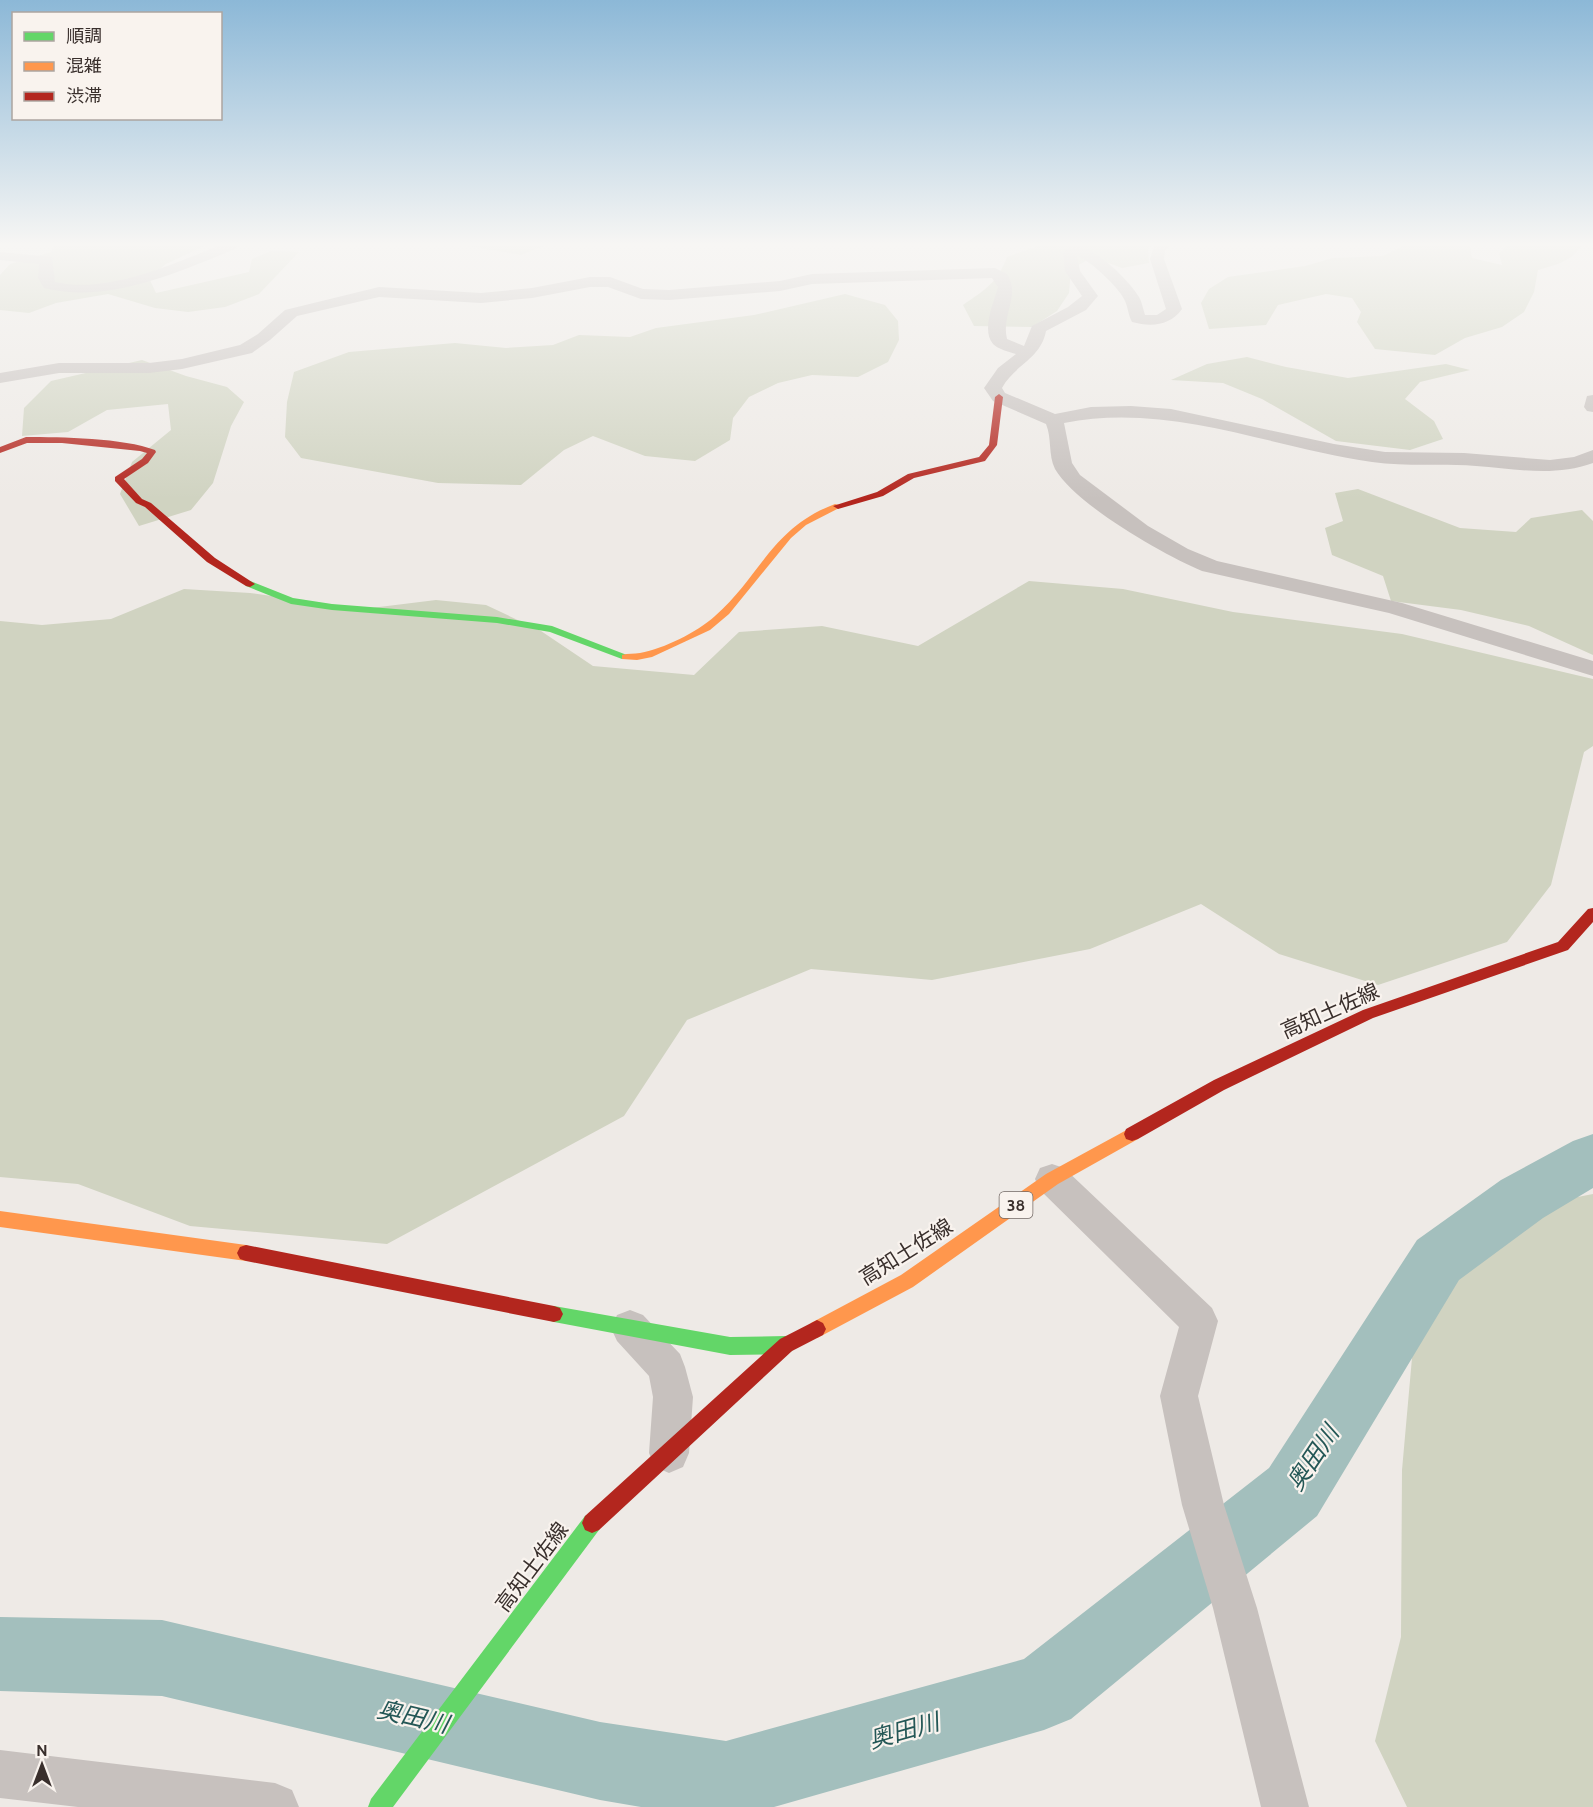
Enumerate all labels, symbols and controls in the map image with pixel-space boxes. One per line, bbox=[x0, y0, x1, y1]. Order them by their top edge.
legend bbox=[12, 12, 222, 120]
text: 順調 bbox=[66, 25, 102, 47]
text: 混雑 bbox=[66, 55, 102, 77]
text: 渋滞 bbox=[66, 85, 102, 107]
street label: 高知土佐線 bbox=[1277, 978, 1383, 1043]
road number: 38 bbox=[1000, 1192, 1032, 1218]
street label: 高知土佐線 bbox=[855, 1213, 957, 1290]
water label: 奥田川 bbox=[1280, 1417, 1346, 1496]
street label: 高知土佐線 bbox=[490, 1517, 573, 1616]
water label: 奥田川 bbox=[375, 1694, 454, 1739]
water label: 奥田川 bbox=[865, 1706, 945, 1754]
north arrow bbox=[12, 1735, 72, 1795]
text: N bbox=[36, 1741, 48, 1760]

